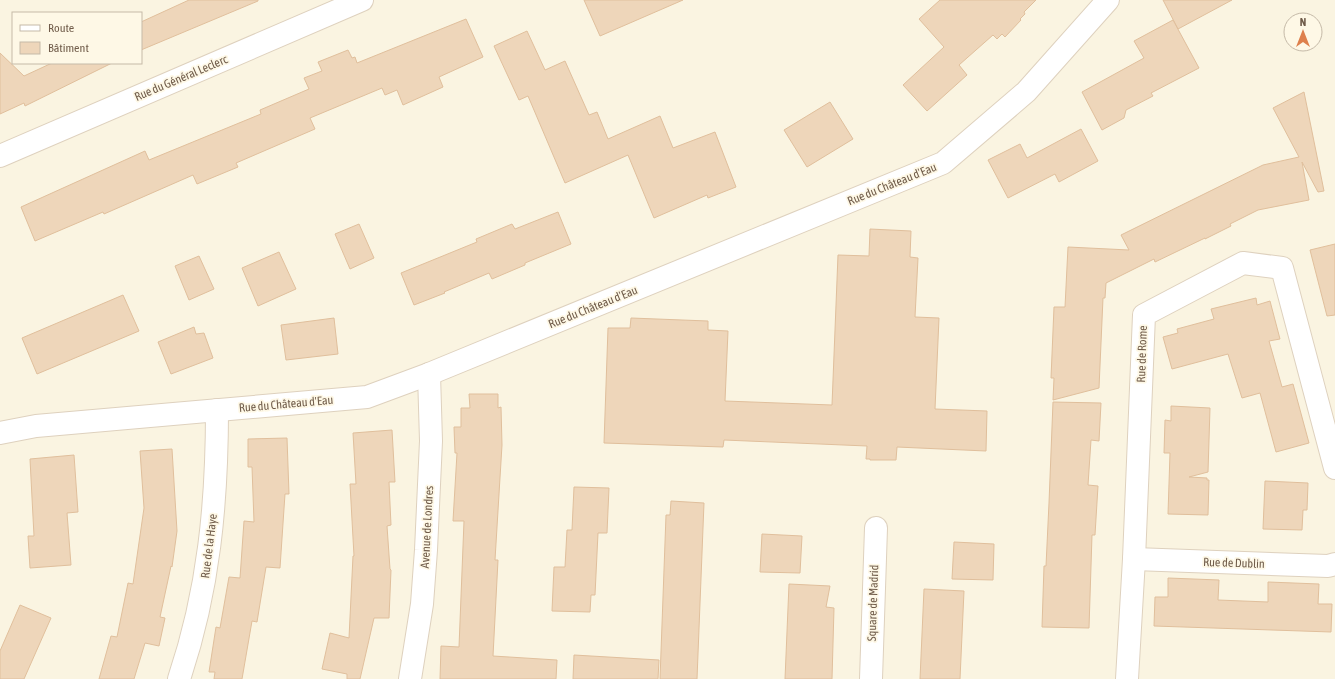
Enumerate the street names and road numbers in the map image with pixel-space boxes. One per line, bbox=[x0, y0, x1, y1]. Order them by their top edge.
street label: Rue du Général Leclerc bbox=[132, 52, 230, 104]
street label: Rue du Château d'Eau bbox=[845, 160, 939, 208]
street label: Rue du Château d'Eau bbox=[546, 283, 640, 331]
street label: Rue de Rome bbox=[1134, 325, 1150, 383]
street label: Rue du Château d'Eau bbox=[238, 393, 334, 415]
street label: Avenue de Londres bbox=[418, 485, 436, 569]
street label: Rue de la Haye bbox=[198, 513, 220, 579]
street label: Rue de Dublin bbox=[1203, 555, 1265, 571]
street label: Square de Madrid bbox=[865, 564, 881, 642]

